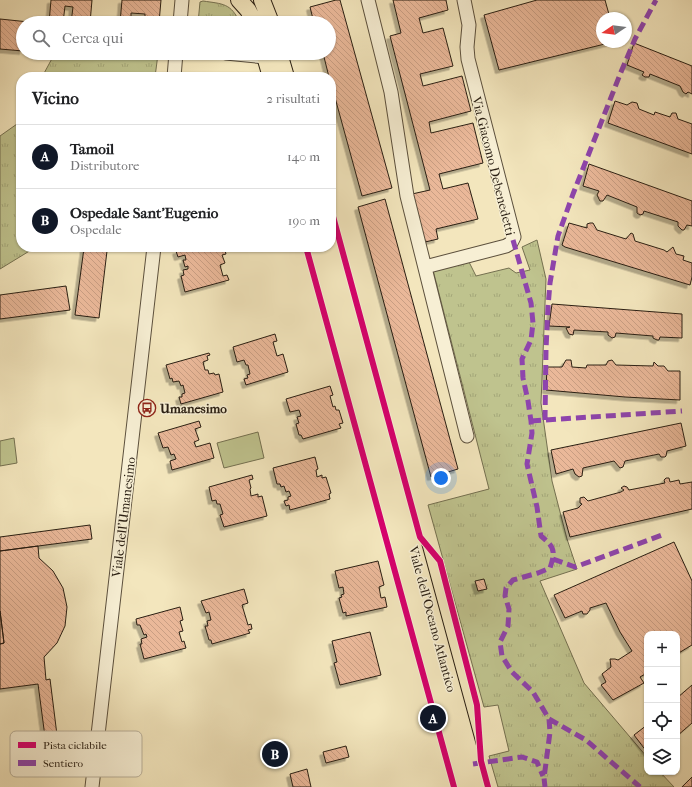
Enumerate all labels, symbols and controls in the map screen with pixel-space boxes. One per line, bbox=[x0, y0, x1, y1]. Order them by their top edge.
north arrow bbox=[596, 12, 632, 48]
search box bbox=[16, 16, 336, 60]
icon: search bbox=[30, 27, 52, 49]
text: Cerca qui bbox=[62, 29, 123, 47]
text: Vicino bbox=[32, 88, 79, 108]
text: 2 risultati bbox=[266, 91, 320, 106]
street label: Via Giacomo Debenedetti bbox=[469, 94, 518, 237]
text: Tamoil bbox=[70, 140, 114, 158]
text: A bbox=[41, 149, 49, 164]
text: 140 m bbox=[287, 149, 320, 164]
text: Distributore bbox=[70, 158, 140, 173]
text: Ospedale Sant'Eugenio bbox=[70, 204, 218, 222]
text: B bbox=[41, 213, 49, 228]
text: 190 m bbox=[288, 213, 320, 228]
text: Ospedale bbox=[70, 222, 122, 237]
bus stop icon: Umanesimo bbox=[137, 398, 157, 418]
place label: Umanesimo bbox=[159, 401, 227, 416]
street label: Viale dell'Umanesimo bbox=[109, 456, 138, 579]
your location bbox=[431, 468, 451, 488]
street label: Viale dell'Oceano Atlantico bbox=[406, 544, 459, 694]
map controls bbox=[644, 631, 680, 775]
button: + bbox=[644, 631, 680, 667]
button: − bbox=[644, 667, 680, 703]
pin: A bbox=[420, 703, 446, 733]
button: locate bbox=[644, 703, 680, 739]
legend bbox=[10, 731, 142, 777]
text: Pista ciclabile bbox=[43, 739, 107, 752]
pin: B bbox=[262, 739, 288, 769]
button: layers bbox=[644, 739, 680, 775]
text: Sentiero bbox=[43, 757, 84, 770]

